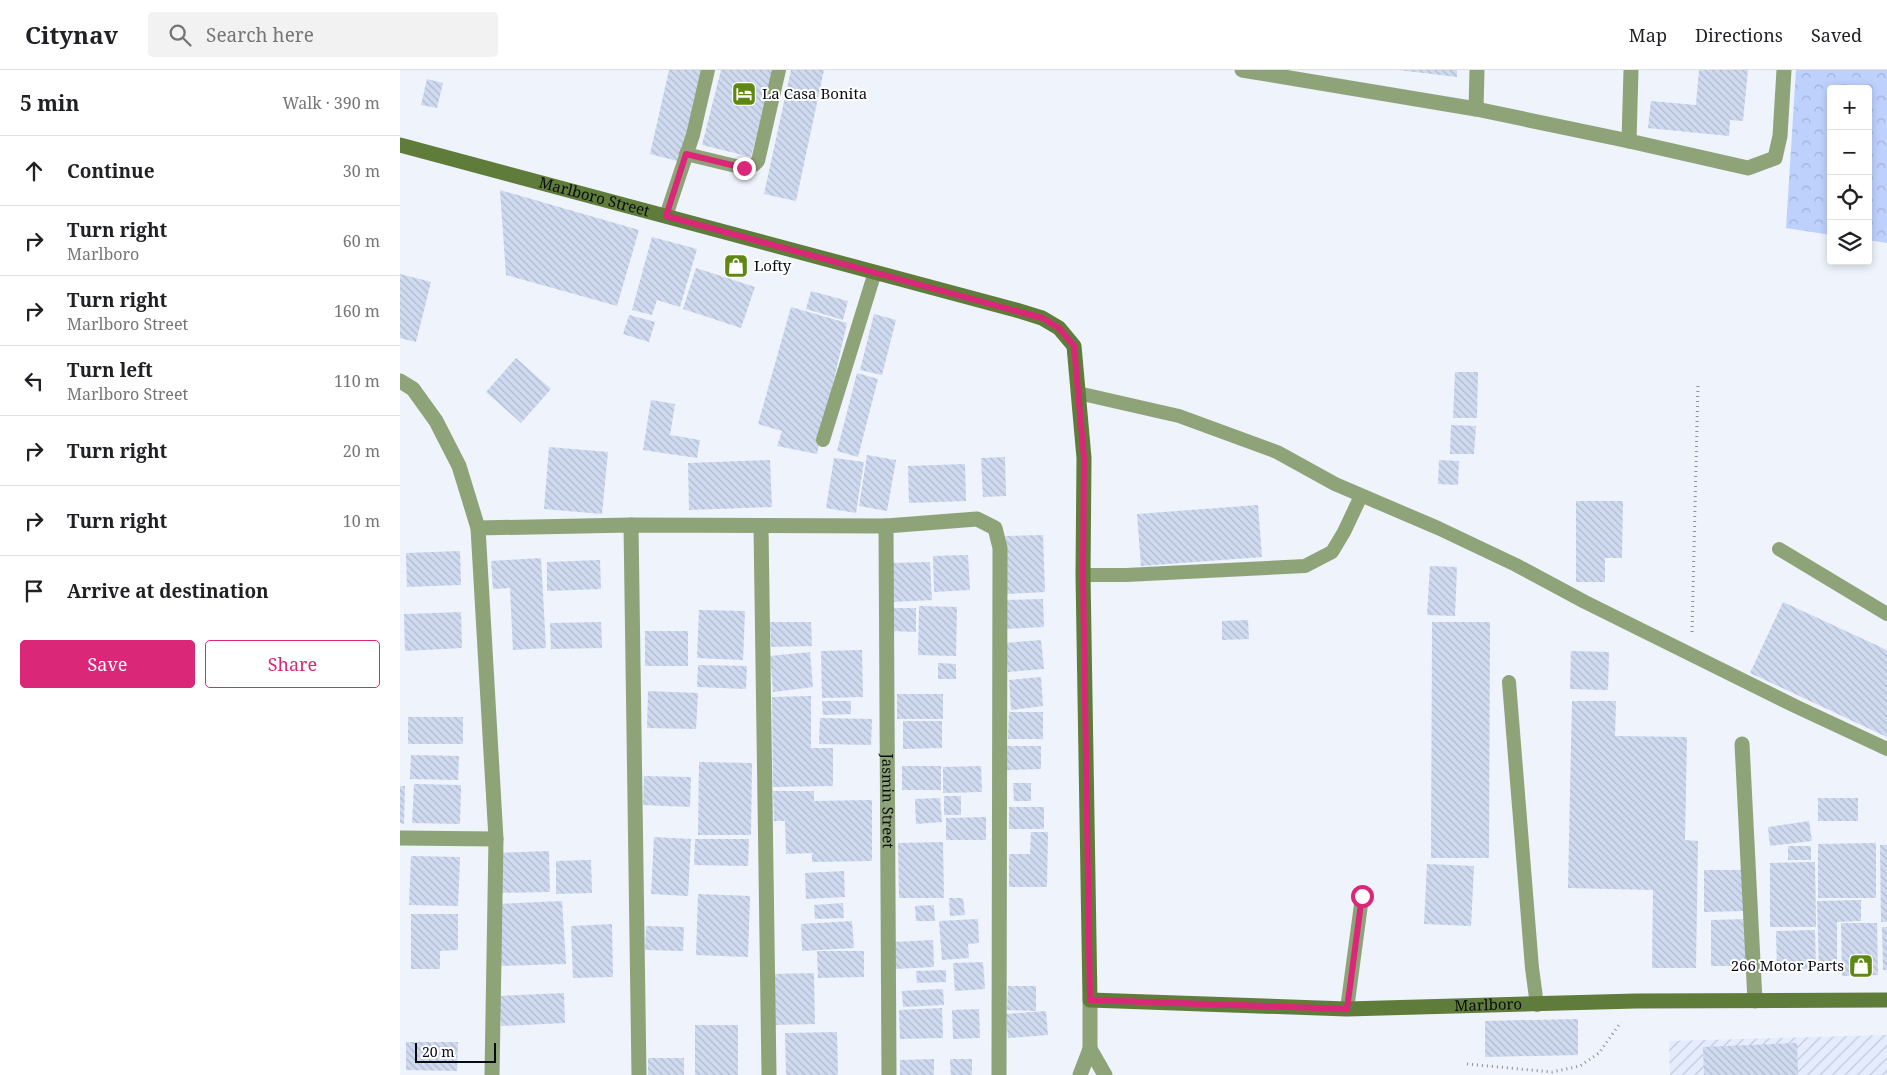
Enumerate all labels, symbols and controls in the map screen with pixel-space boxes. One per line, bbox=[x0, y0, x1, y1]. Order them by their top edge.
search box bbox=[148, 12, 498, 57]
text: Citynav bbox=[25, 18, 118, 51]
icon: search bbox=[166, 21, 194, 49]
text: Search here bbox=[206, 22, 314, 48]
text: Map bbox=[1629, 23, 1667, 47]
text: Directions bbox=[1695, 23, 1783, 47]
text: Saved bbox=[1811, 23, 1862, 47]
hotel icon: La Casa Bonita bbox=[731, 81, 757, 107]
place label: La Casa Bonita bbox=[762, 83, 867, 103]
map controls bbox=[1827, 85, 1872, 265]
button: + bbox=[1827, 85, 1872, 130]
text: 5 min bbox=[20, 89, 79, 117]
text: Walk · 390 m bbox=[283, 92, 380, 114]
button: − bbox=[1827, 130, 1872, 175]
icon: ahead bbox=[20, 157, 48, 185]
route end bbox=[733, 157, 756, 180]
text: Continue bbox=[67, 158, 155, 184]
text: 30 m bbox=[343, 160, 380, 182]
street label: Marlboro Street bbox=[537, 172, 652, 220]
button: locate bbox=[1827, 175, 1872, 220]
text: Turn right bbox=[67, 217, 167, 243]
button: layers bbox=[1827, 220, 1872, 265]
icon: right bbox=[20, 227, 48, 255]
text: 60 m bbox=[343, 230, 380, 252]
text: Marlboro bbox=[67, 243, 139, 265]
shop icon: Lofty bbox=[723, 253, 749, 279]
place label: Lofty bbox=[754, 255, 792, 275]
text: Turn right bbox=[67, 287, 167, 313]
icon: right bbox=[20, 297, 48, 325]
text: 160 m bbox=[334, 300, 380, 322]
text: Marlboro Street bbox=[67, 313, 188, 335]
text: Turn left bbox=[67, 357, 153, 383]
icon: left bbox=[20, 367, 48, 395]
text: 110 m bbox=[334, 370, 380, 392]
text: Marlboro Street bbox=[67, 383, 188, 405]
icon: right bbox=[20, 437, 48, 465]
text: Turn right bbox=[67, 438, 167, 464]
text: 20 m bbox=[343, 440, 380, 462]
icon: right bbox=[20, 507, 48, 535]
text: Turn right bbox=[67, 508, 167, 534]
text: 10 m bbox=[343, 510, 380, 532]
icon: arrive bbox=[20, 577, 48, 605]
text: Arrive at destination bbox=[67, 578, 269, 604]
button: Save bbox=[20, 640, 195, 688]
button: Share bbox=[205, 640, 380, 688]
street label: Jasmin Street bbox=[878, 752, 899, 849]
route start bbox=[1351, 885, 1374, 908]
shop icon: 266 Motor Parts bbox=[1848, 953, 1874, 979]
place label: 266 Motor Parts bbox=[1731, 955, 1844, 975]
street label: Marlboro bbox=[1454, 993, 1522, 1015]
scale bar bbox=[415, 1040, 496, 1063]
text: 20 m bbox=[422, 1042, 455, 1061]

